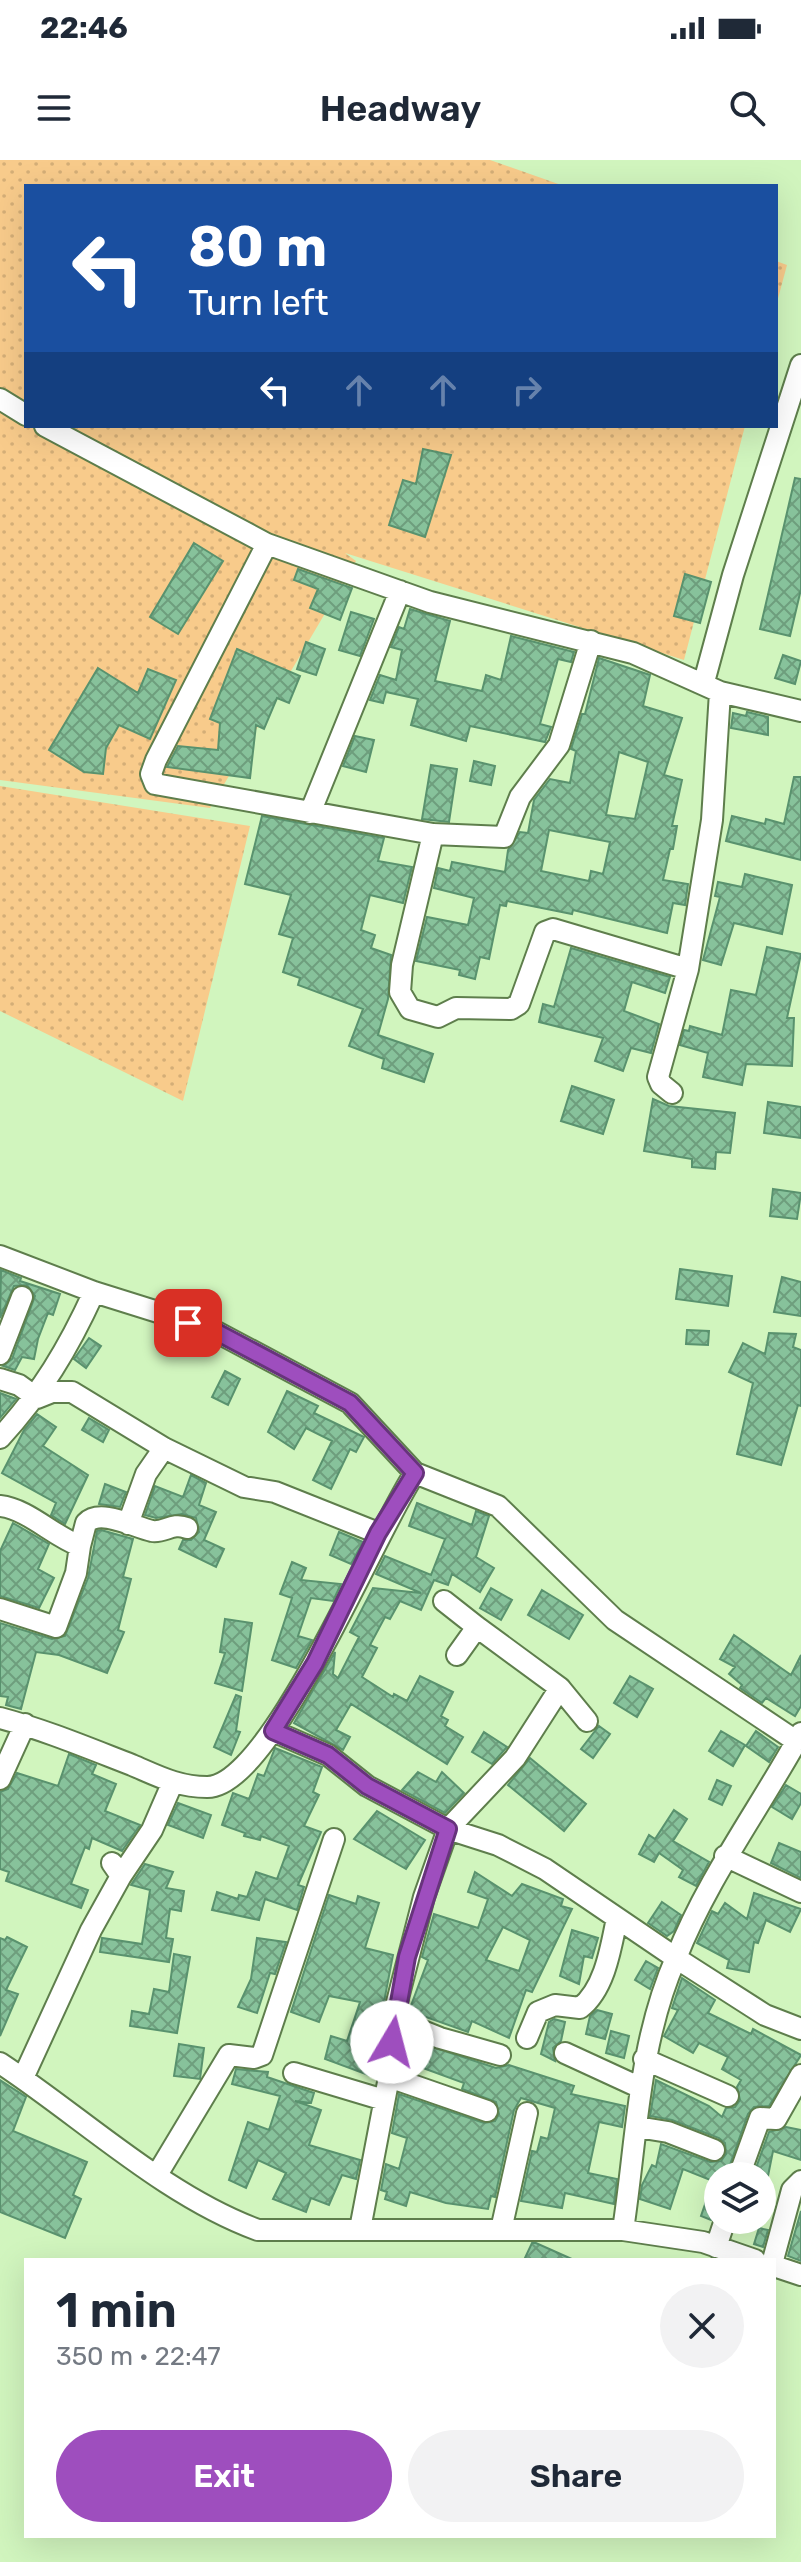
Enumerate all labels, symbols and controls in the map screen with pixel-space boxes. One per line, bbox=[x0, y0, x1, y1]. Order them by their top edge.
text: 22:46 bbox=[40, 10, 128, 46]
icon: menu bbox=[32, 86, 76, 130]
icon: search bbox=[725, 86, 769, 130]
text: Headway bbox=[320, 87, 481, 130]
text: 80 m bbox=[188, 214, 327, 280]
icon: left bbox=[56, 216, 160, 320]
text: Turn left bbox=[188, 281, 329, 324]
icon: left bbox=[253, 368, 297, 412]
icon: ahead bbox=[337, 368, 381, 412]
icon: ahead bbox=[421, 368, 465, 412]
icon: right bbox=[505, 368, 549, 412]
pin bbox=[154, 1289, 222, 1357]
icon: arrive bbox=[166, 1301, 210, 1345]
position arrow bbox=[350, 2000, 434, 2084]
map controls bbox=[704, 2162, 776, 2234]
button: layers bbox=[704, 2162, 776, 2234]
text: 1 min bbox=[56, 2282, 177, 2339]
button: close bbox=[660, 2284, 744, 2368]
text: 350 m · 22:47 bbox=[56, 2341, 221, 2372]
button: Exit bbox=[56, 2430, 392, 2522]
button: Share bbox=[408, 2430, 744, 2522]

